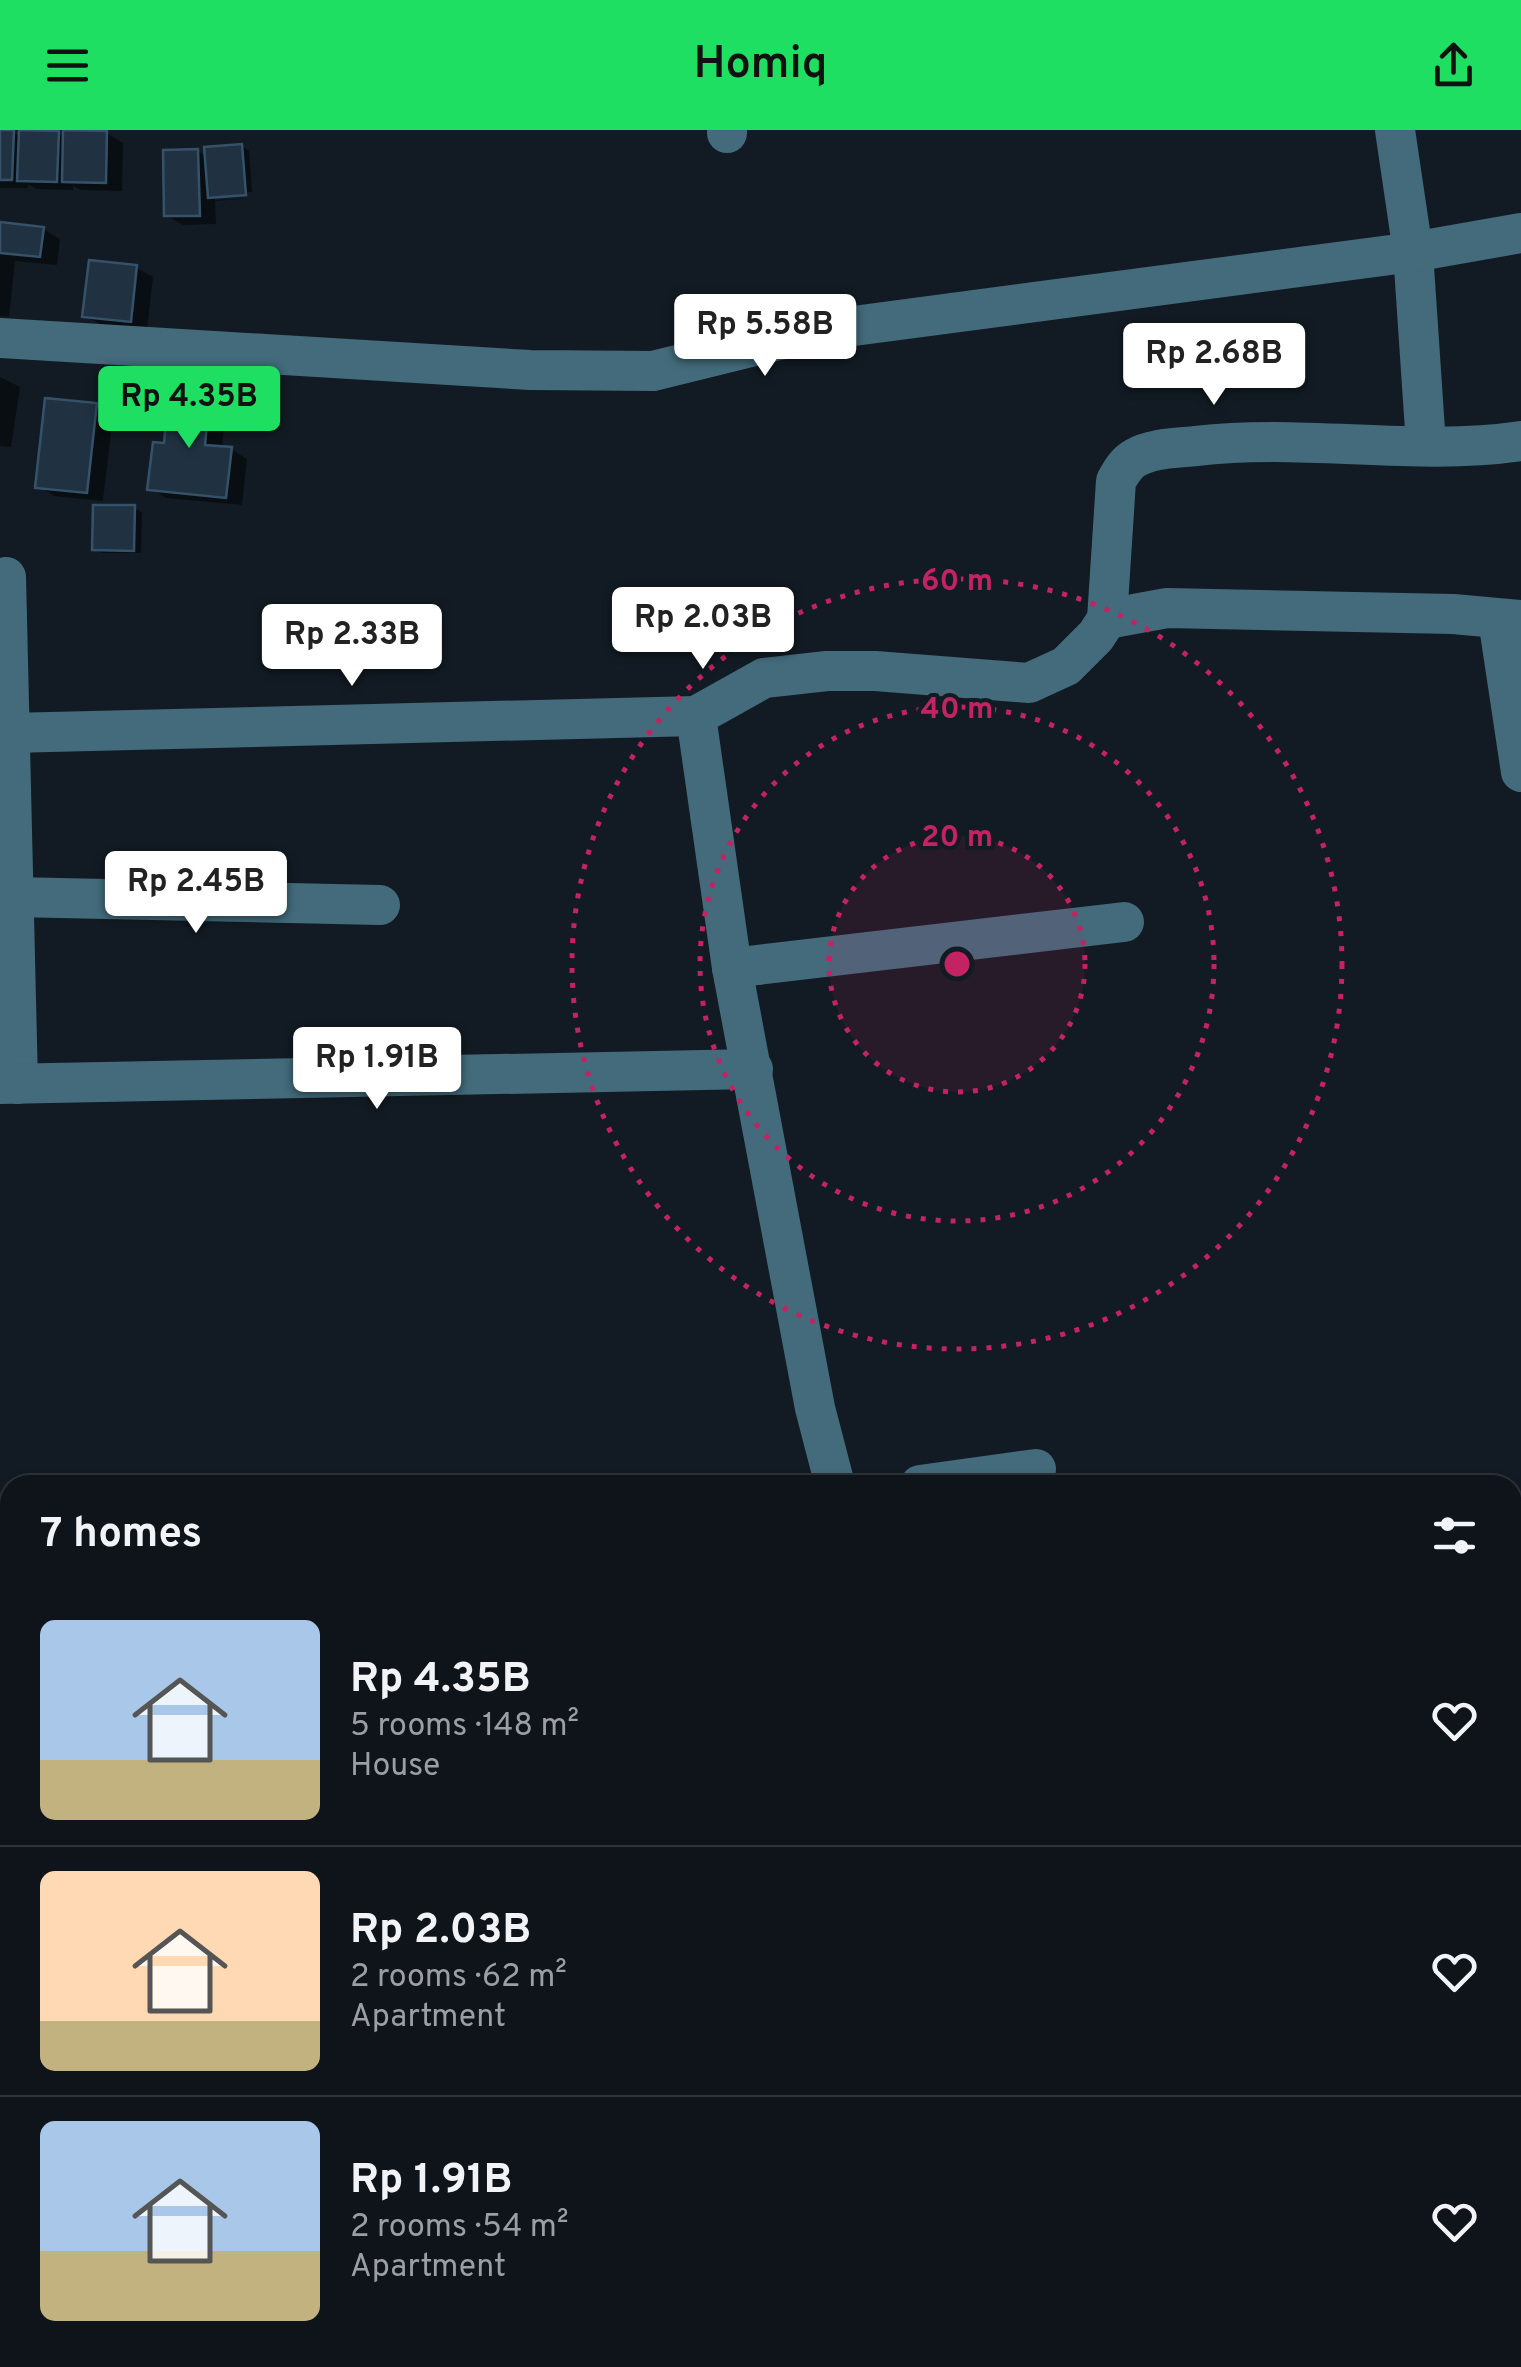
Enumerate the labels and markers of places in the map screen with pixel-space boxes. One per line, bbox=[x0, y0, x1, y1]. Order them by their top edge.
pin: Rp 5.58B bbox=[662, 294, 868, 379]
pin: Rp 2.68B bbox=[1111, 323, 1317, 408]
pin: Rp 4.35B bbox=[86, 366, 292, 451]
pin: Rp 2.03B bbox=[600, 587, 806, 672]
pin: Rp 2.33B bbox=[249, 604, 455, 689]
pin: Rp 2.45B bbox=[93, 851, 299, 936]
centre of rings bbox=[939, 946, 975, 982]
pin: Rp 1.91B bbox=[274, 1027, 480, 1112]

